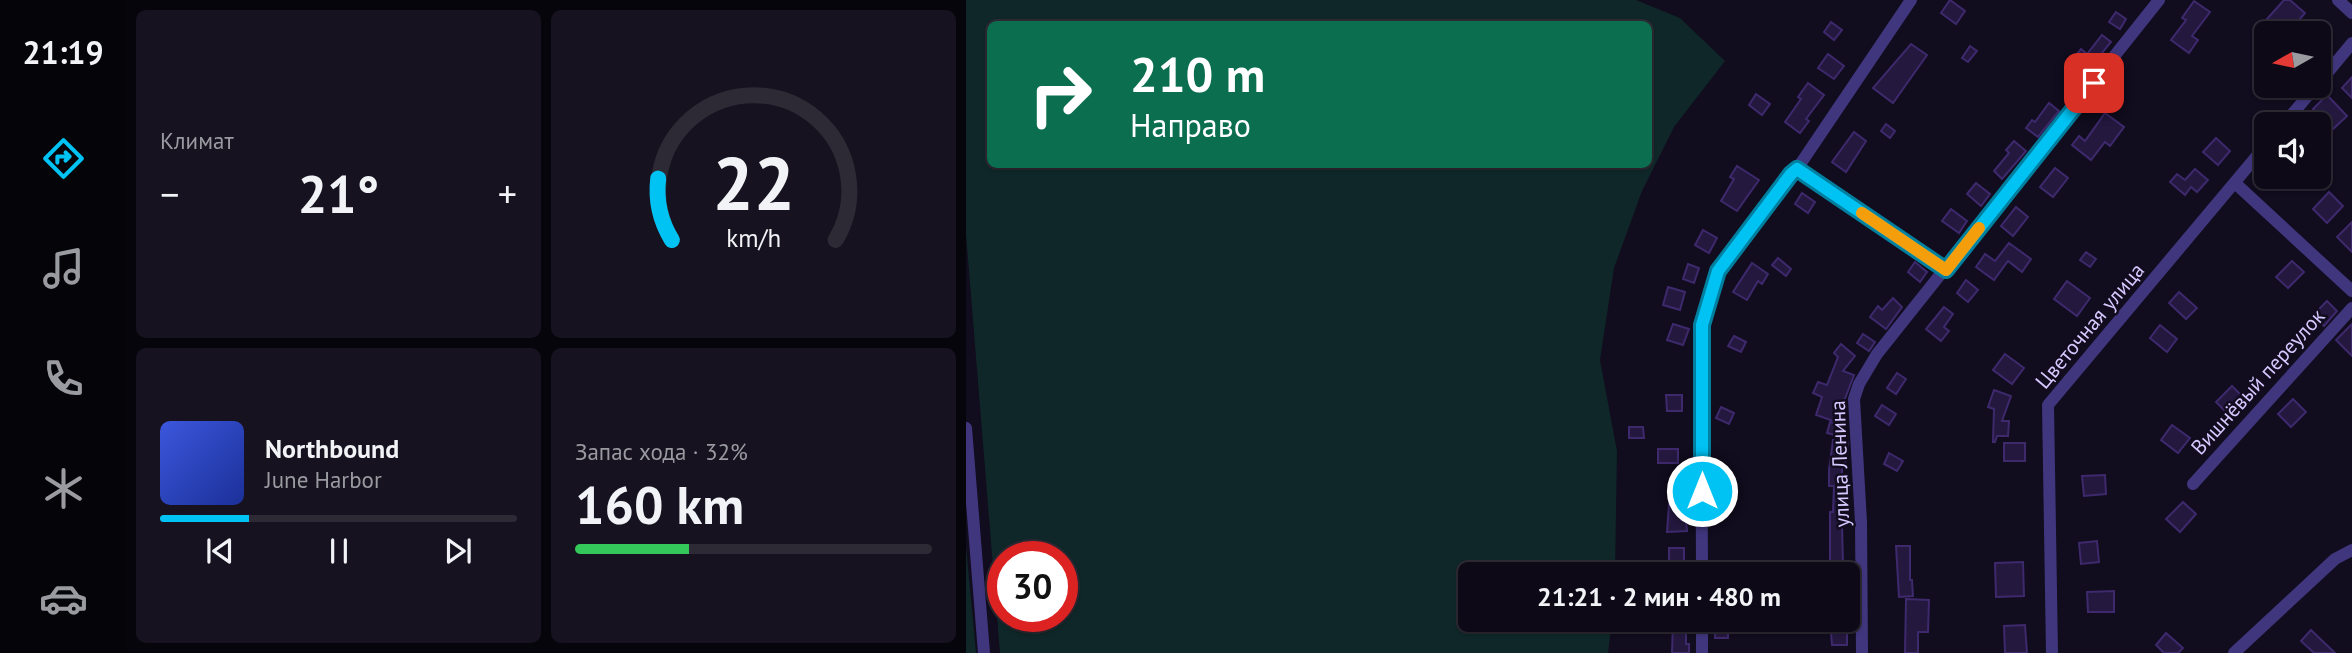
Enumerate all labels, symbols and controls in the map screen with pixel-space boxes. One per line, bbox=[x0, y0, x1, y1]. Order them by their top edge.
north arrow bbox=[2254, 21, 2331, 98]
map controls bbox=[2254, 21, 2331, 189]
text: 21:19 bbox=[22, 31, 104, 73]
text: 210 m bbox=[1130, 42, 1265, 106]
icon: right bbox=[1015, 49, 1106, 140]
pin bbox=[2064, 53, 2124, 113]
icon: arrive bbox=[2075, 64, 2113, 102]
text: Направо bbox=[1130, 104, 1251, 146]
button: sound bbox=[2254, 112, 2331, 189]
text: Климат bbox=[160, 126, 234, 155]
icon: directions bbox=[39, 134, 88, 183]
text: 22 bbox=[712, 136, 795, 230]
text: 21° bbox=[298, 160, 379, 227]
text: − bbox=[160, 169, 179, 218]
text: + bbox=[498, 169, 517, 218]
text: km/h bbox=[726, 222, 781, 254]
icon: music bbox=[39, 244, 88, 293]
street label: Цветочная улица bbox=[2029, 257, 2150, 394]
street label: Вишнёвый переулок bbox=[2185, 303, 2330, 460]
icon: phone bbox=[39, 354, 88, 403]
street label: улица Ленина bbox=[1824, 400, 1855, 528]
text: Northbound bbox=[265, 432, 399, 465]
text: Запас хода · 32% bbox=[575, 437, 748, 466]
position arrow bbox=[1665, 454, 1739, 528]
icon: climate bbox=[39, 464, 88, 513]
text: June Harbor bbox=[265, 465, 382, 494]
text: 160 km bbox=[575, 471, 744, 538]
icon: previous bbox=[201, 532, 239, 570]
icon: pause bbox=[320, 532, 358, 570]
icon: next bbox=[439, 532, 477, 570]
speed limit sign: 30 bbox=[987, 541, 1078, 632]
icon: car bbox=[39, 574, 88, 623]
text: 21:21 · 2 мин · 480 m bbox=[1537, 580, 1781, 613]

